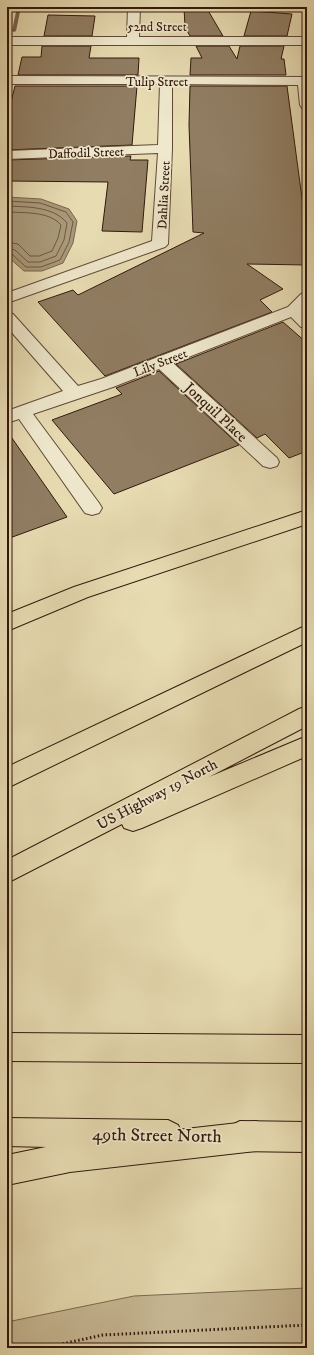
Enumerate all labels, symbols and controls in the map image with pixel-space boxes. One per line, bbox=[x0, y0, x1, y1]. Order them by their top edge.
street label: 52nd Street bbox=[127, 19, 187, 35]
street label: Tulip Street bbox=[126, 74, 188, 90]
street label: Daffodil Street bbox=[48, 144, 124, 162]
street label: Dahlia Street bbox=[154, 161, 174, 230]
street label: Lily Street bbox=[131, 345, 189, 380]
street label: Jonquil Place bbox=[179, 377, 251, 446]
street label: US Highway 19 North bbox=[94, 755, 221, 834]
street label: 49th Street North bbox=[92, 1124, 223, 1148]

